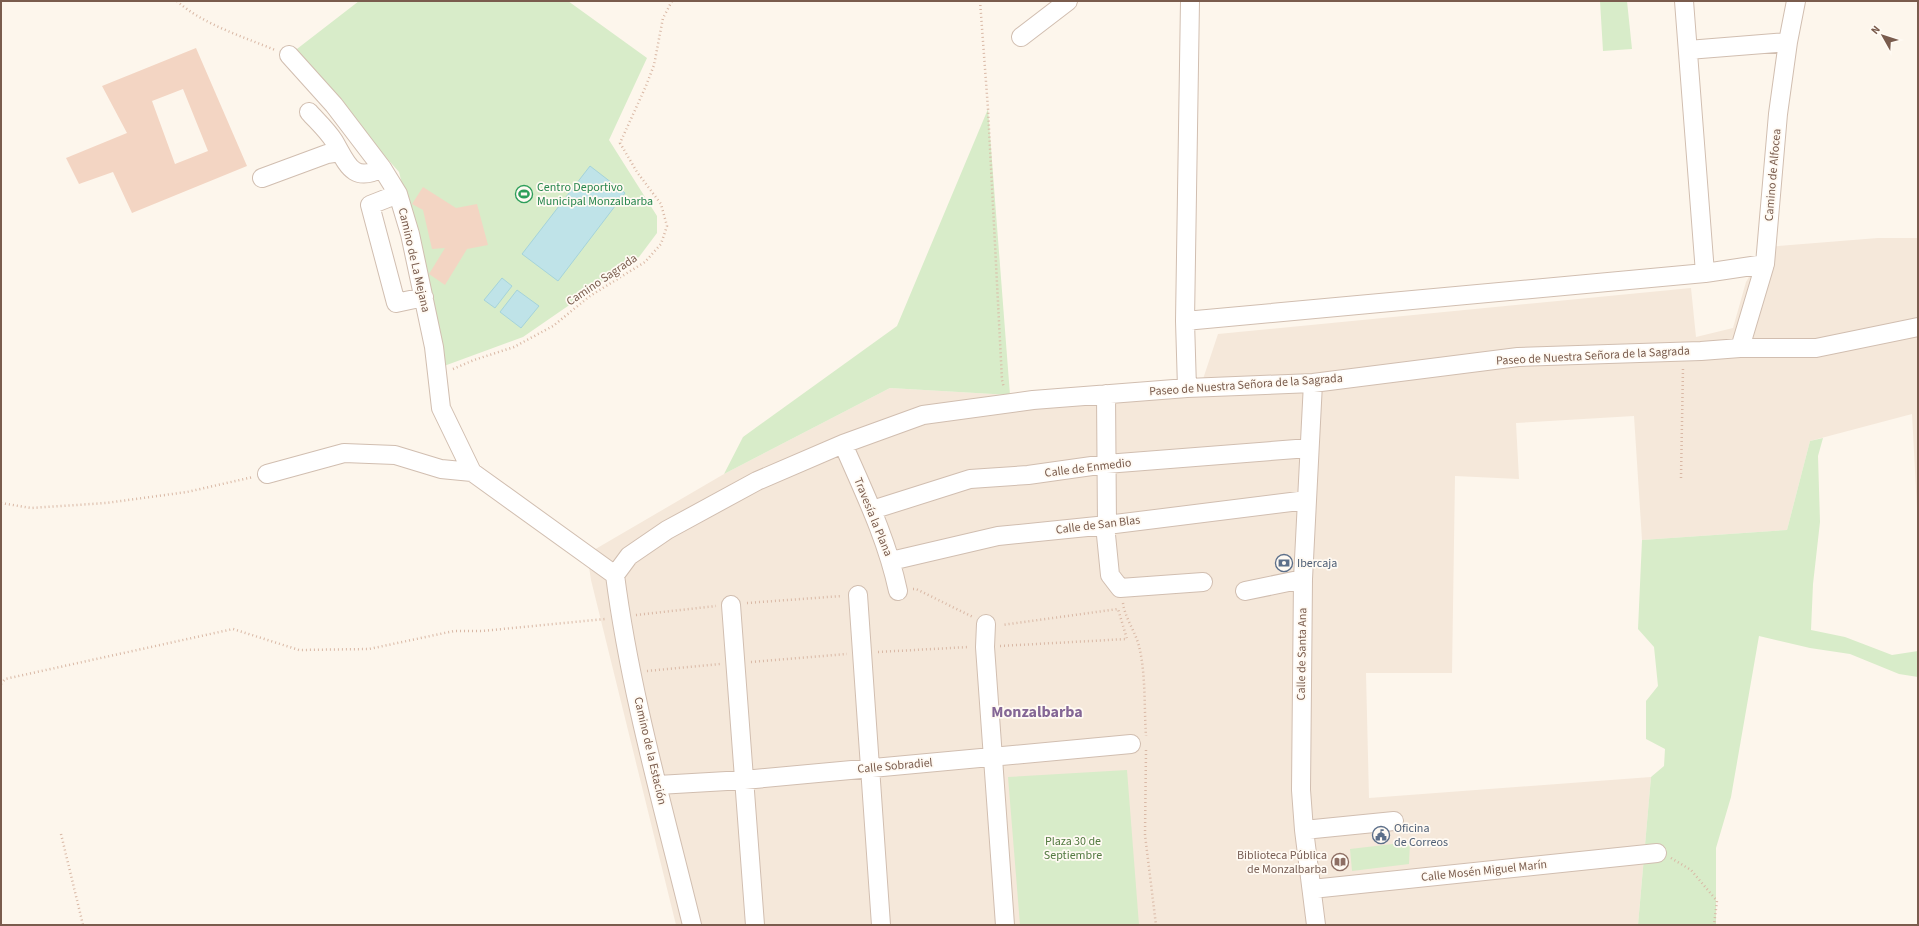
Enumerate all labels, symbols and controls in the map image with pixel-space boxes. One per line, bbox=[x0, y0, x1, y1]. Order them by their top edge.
north arrow bbox=[1863, 16, 1903, 56]
text: N bbox=[1867, 22, 1884, 38]
street label: Camino de Alfocea bbox=[1760, 128, 1786, 222]
place label: Centro Deportivo Municipal Monzalbarba bbox=[537, 179, 653, 210]
sports icon: Centro Deportivo Municipal Monzalbarba bbox=[514, 184, 534, 204]
street label: Camino de La Mejana bbox=[394, 206, 434, 314]
street label: Camino Sagrada bbox=[563, 250, 641, 310]
street label: Paseo de Nuestra Señora de la Sagrada bbox=[1496, 342, 1690, 370]
street label: Paseo de Nuestra Señora de la Sagrada bbox=[1149, 370, 1343, 400]
street label: Calle de Enmedio bbox=[1044, 454, 1132, 482]
street label: Travesía la Plana bbox=[849, 475, 897, 559]
street label: Calle de San Blas bbox=[1055, 511, 1141, 539]
bank icon: Ibercaja bbox=[1274, 553, 1294, 573]
place label: Ibercaja bbox=[1297, 555, 1337, 572]
street label: Calle de Santa Ana bbox=[1293, 607, 1311, 701]
street label: Camino de la Estación bbox=[629, 695, 671, 807]
district label: Monzalbarba bbox=[991, 701, 1083, 723]
street label: Calle Sobradiel bbox=[857, 754, 933, 778]
place label: Oficina de Correos bbox=[1394, 820, 1448, 851]
public building icon: Oficina de Correos bbox=[1371, 825, 1391, 845]
park label: Plaza 30 de Septiembre bbox=[1044, 833, 1102, 864]
place label: Biblioteca Pública de Monzalbarba bbox=[1237, 847, 1327, 878]
library icon: Biblioteca Pública de Monzalbarba bbox=[1330, 852, 1350, 872]
street label: Calle Mosén Miguel Marín bbox=[1420, 856, 1548, 886]

